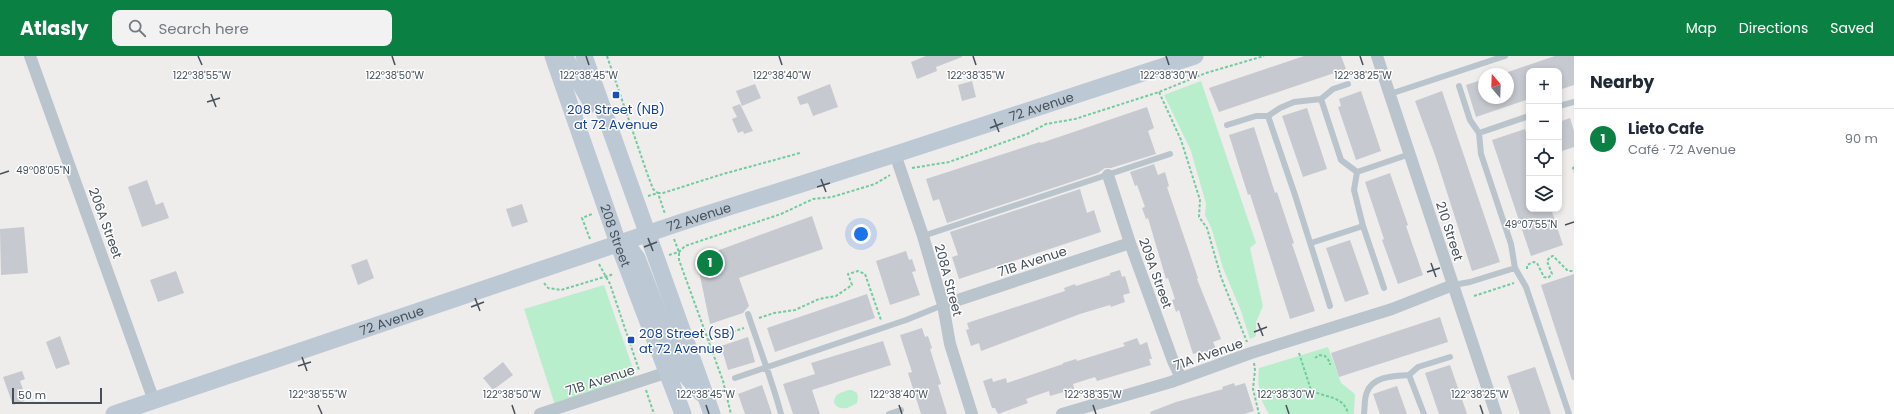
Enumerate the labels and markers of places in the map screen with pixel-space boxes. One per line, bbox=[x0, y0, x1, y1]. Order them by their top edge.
marker: 208 Street (NB) at 72 Avenue bbox=[611, 90, 621, 100]
place label: 208 Street (NB) at 72 Avenue bbox=[567, 100, 665, 134]
pin: 1 bbox=[697, 248, 723, 278]
place label: 208 Street (SB) at 72 Avenue bbox=[639, 324, 735, 358]
marker: 208 Street (SB) at 72 Avenue bbox=[626, 335, 636, 345]

